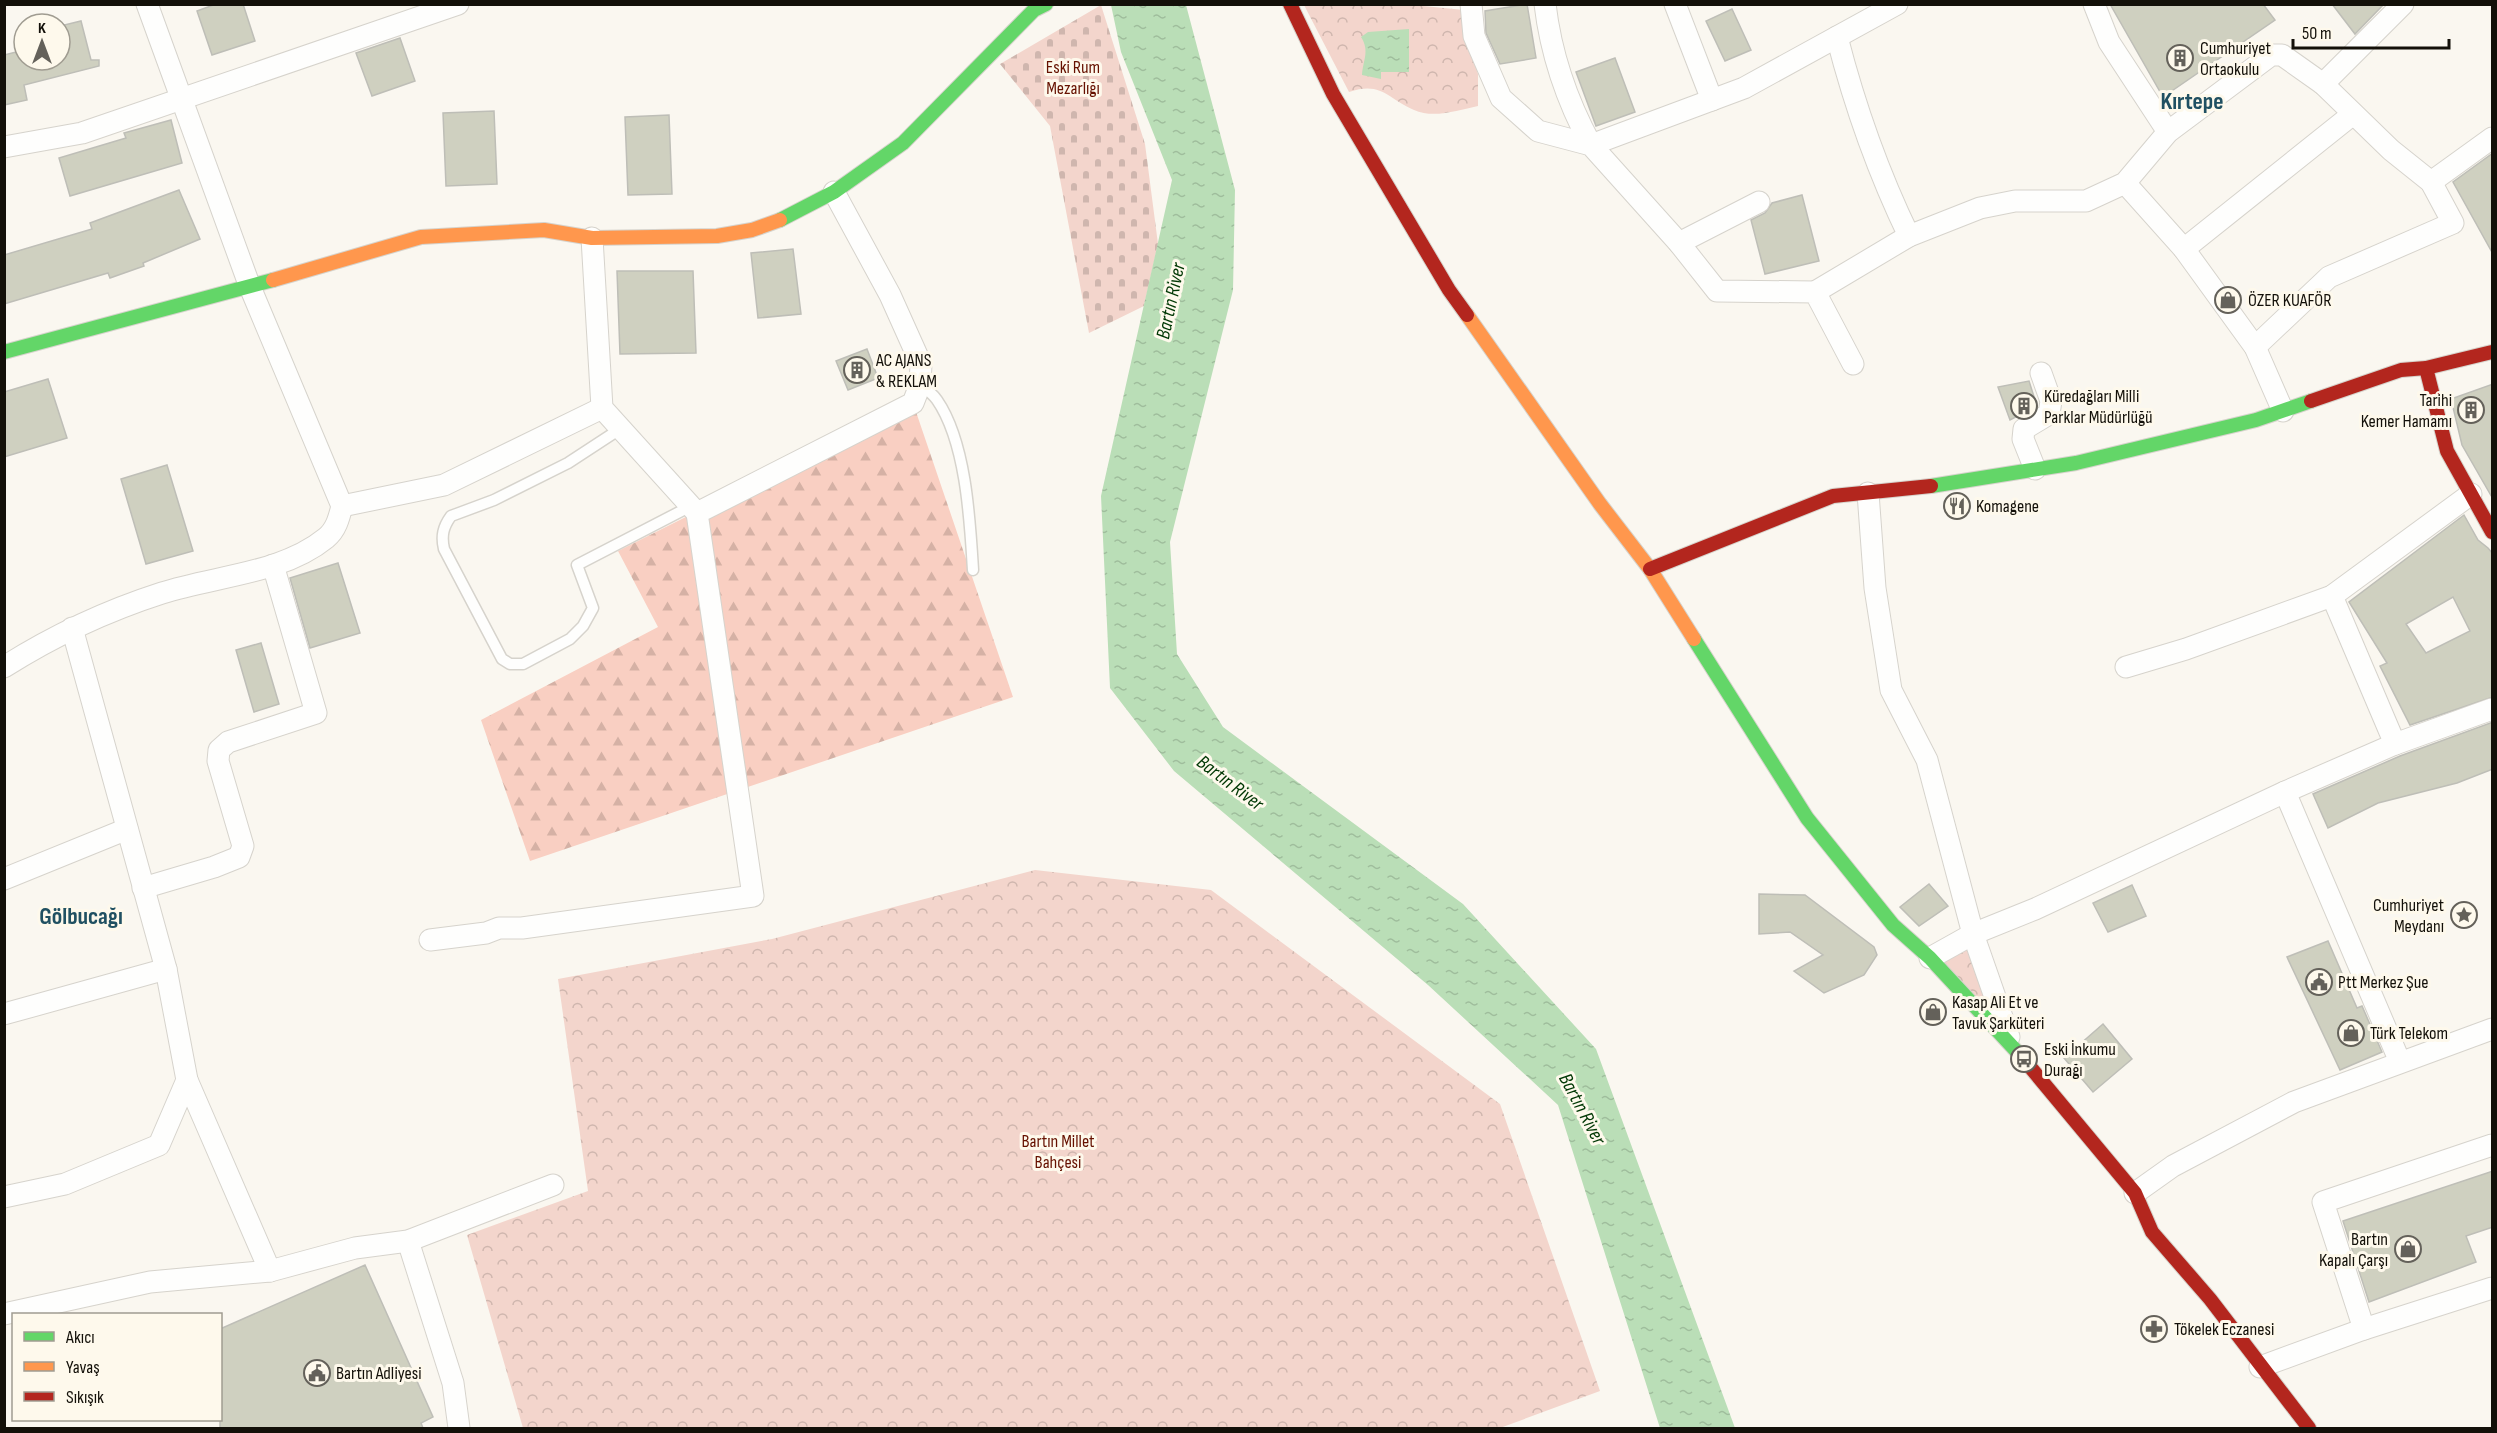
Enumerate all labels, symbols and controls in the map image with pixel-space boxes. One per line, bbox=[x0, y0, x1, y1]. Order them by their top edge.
north arrow bbox=[12, 12, 72, 72]
scale bar bbox=[2293, 12, 2449, 50]
text: K bbox=[38, 19, 46, 38]
text: 50 m bbox=[2302, 23, 2332, 44]
place label: Cumhuriyet Ortaokulu bbox=[2200, 38, 2271, 80]
building icon: Cumhuriyet Ortaokulu bbox=[2165, 43, 2195, 73]
park label: Eski Rum Mezarlığı bbox=[1046, 57, 1100, 99]
district label: Kırtepe bbox=[2160, 87, 2224, 116]
water label: Bartın River bbox=[1151, 259, 1191, 341]
shop icon: ÖZER KUAFÖR bbox=[2213, 285, 2243, 315]
place label: ÖZER KUAFÖR bbox=[2248, 290, 2331, 311]
place label: AC AJANS & REKLAM bbox=[875, 350, 937, 392]
building icon: AC AJANS & REKLAM bbox=[842, 355, 872, 385]
place label: Küredağları Milli Parklar Müdürlüğü bbox=[2044, 386, 2153, 428]
place label: Tarihi Kemer Hamamı bbox=[2361, 390, 2452, 432]
building icon: Küredağları Milli Parklar Müdürlüğü bbox=[2009, 391, 2039, 421]
building icon: Tarihi Kemer Hamamı bbox=[2456, 395, 2486, 425]
restaurant icon: Komagene bbox=[1942, 491, 1972, 521]
place label: Komagene bbox=[1976, 496, 2039, 517]
water label: Bartın River bbox=[1192, 750, 1269, 817]
place label: Cumhuriyet Meydanı bbox=[2373, 895, 2444, 937]
place icon: Cumhuriyet Meydanı bbox=[2449, 900, 2479, 930]
district label: Gölbucağı bbox=[39, 902, 123, 931]
public building icon: Ptt Merkez Şue bbox=[2304, 967, 2334, 997]
place label: Ptt Merkez Şue bbox=[2338, 972, 2429, 993]
place label: Kasap Ali Et ve Tavuk Şarküteri bbox=[1952, 992, 2044, 1034]
shop icon: Kasap Ali Et ve Tavuk Şarküteri bbox=[1918, 997, 1948, 1027]
shop icon: Türk Telekom bbox=[2336, 1018, 2366, 1048]
place label: Türk Telekom bbox=[2370, 1023, 2448, 1044]
place label: Eski İnkumu Durağı bbox=[2044, 1039, 2116, 1081]
bus stop icon: Eski İnkumu Durağı bbox=[2009, 1044, 2039, 1074]
water label: Bartın River bbox=[1553, 1069, 1611, 1150]
park label: Bartın Millet Bahçesi bbox=[1021, 1131, 1095, 1173]
place label: Bartın Kapalı Çarşı bbox=[2319, 1229, 2388, 1271]
shop icon: Bartın Kapalı Çarşı bbox=[2393, 1234, 2423, 1264]
legend bbox=[12, 1313, 222, 1421]
pharmacy icon: Tökelek Eczanesi bbox=[2139, 1314, 2169, 1344]
place label: Tökelek Eczanesi bbox=[2174, 1319, 2274, 1340]
text: Akıcı bbox=[65, 1327, 95, 1348]
text: Yavaş bbox=[66, 1357, 100, 1378]
public building icon: Bartın Adliyesi bbox=[302, 1358, 332, 1388]
place label: Bartın Adliyesi bbox=[336, 1363, 422, 1384]
text: Sıkışık bbox=[66, 1387, 104, 1408]

